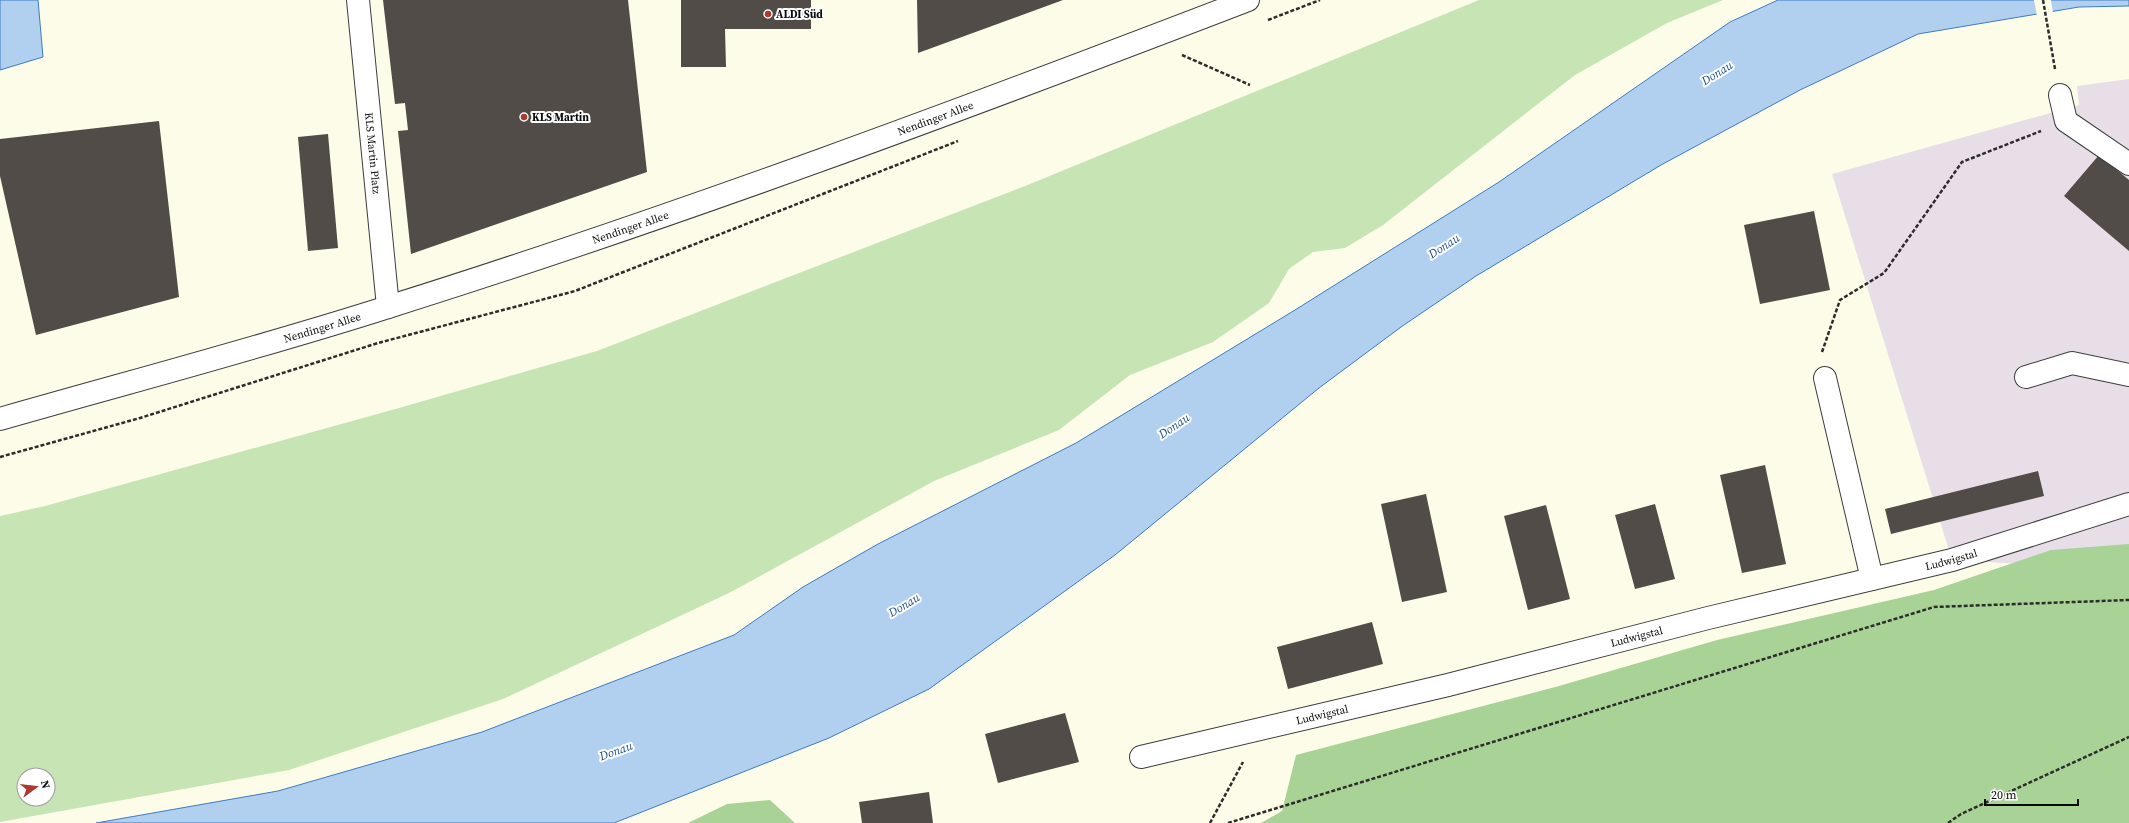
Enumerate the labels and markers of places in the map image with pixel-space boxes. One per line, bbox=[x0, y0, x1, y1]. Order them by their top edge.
place label: ALDI Süd bbox=[776, 7, 823, 22]
marker: ALDI Süd bbox=[763, 9, 773, 19]
place label: KLS Martin bbox=[532, 110, 589, 125]
marker: KLS Martin bbox=[519, 112, 529, 122]

